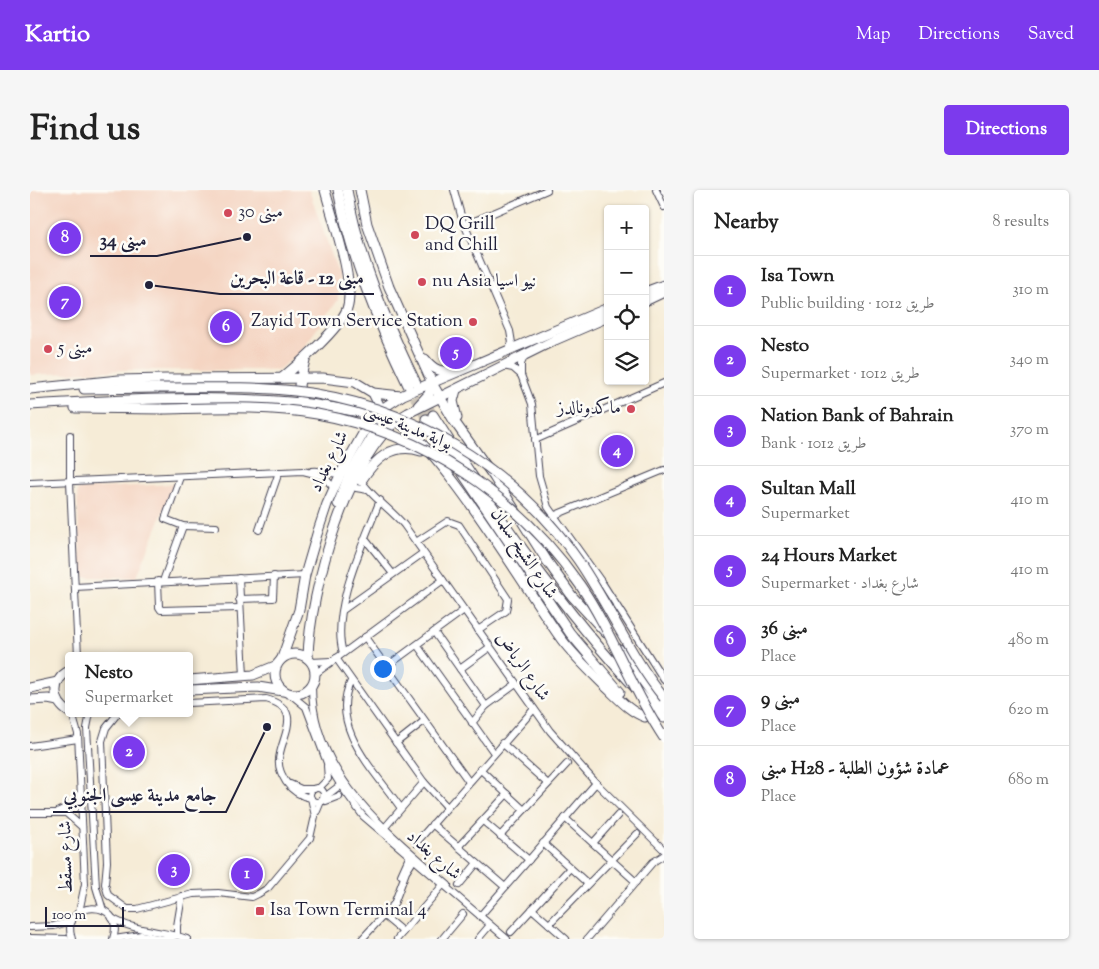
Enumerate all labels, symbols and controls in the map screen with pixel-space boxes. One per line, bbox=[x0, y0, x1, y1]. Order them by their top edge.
text: Kartio bbox=[25, 18, 90, 52]
text: Map bbox=[856, 22, 891, 48]
text: Directions bbox=[919, 22, 1000, 48]
text: Saved bbox=[1028, 22, 1074, 48]
text: Find us bbox=[30, 105, 140, 156]
button: Directions bbox=[944, 105, 1069, 155]
place label: مبنى 30 bbox=[238, 200, 283, 226]
map controls bbox=[604, 205, 649, 385]
button: + bbox=[604, 205, 649, 250]
marker: مبنى 30 bbox=[222, 207, 234, 219]
text: Nearby bbox=[714, 208, 779, 238]
text: 8 results bbox=[993, 211, 1049, 234]
place label: DQ Grill and Chill bbox=[425, 212, 498, 259]
pin: 8 bbox=[49, 219, 81, 257]
callout: مبنى 34 bbox=[90, 222, 157, 256]
text: مبنى 34 bbox=[99, 228, 147, 255]
marker: DQ Grill and Chill bbox=[409, 229, 421, 241]
button: − bbox=[604, 250, 649, 295]
callout: مبنى 12 - قاعة البحرين bbox=[220, 260, 374, 294]
text: Isa Town bbox=[761, 263, 834, 290]
text: مبنى 12 - قاعة البحرين bbox=[230, 266, 364, 293]
place label: nu Asia نيو اسيا bbox=[432, 269, 536, 295]
marker: nu Asia نيو اسيا bbox=[416, 276, 428, 288]
text: 1 bbox=[727, 279, 733, 302]
text: 310 m bbox=[1012, 279, 1049, 302]
pin: 7 bbox=[49, 283, 81, 321]
text: Public building · طريق 1012 bbox=[761, 293, 935, 316]
button: locate bbox=[604, 295, 649, 340]
pin: 6 bbox=[210, 308, 242, 346]
place label: Zayid Town Service Station bbox=[251, 309, 463, 335]
marker: Zayid Town Service Station bbox=[467, 316, 479, 328]
text: Nesto bbox=[761, 333, 809, 360]
pin: 5 bbox=[440, 334, 472, 372]
place label: مبنى 5 bbox=[57, 336, 93, 362]
button: layers bbox=[604, 340, 649, 385]
marker: مبنى 5 bbox=[42, 343, 54, 355]
text: 2 bbox=[726, 349, 734, 372]
text: 340 m bbox=[1010, 349, 1049, 372]
text: Supermarket · طريق 1012 bbox=[761, 363, 920, 386]
place label: ماكدونالدز bbox=[555, 396, 621, 422]
street label: بوابة مدينة عيسى bbox=[360, 398, 456, 458]
marker: ماكدونالدز bbox=[625, 403, 637, 415]
text: Nation Bank of Bahrain bbox=[761, 403, 954, 430]
text: 3 bbox=[727, 419, 733, 442]
text: 370 m bbox=[1010, 419, 1049, 442]
street label: شارع بغداد bbox=[304, 427, 356, 497]
pin: 4 bbox=[601, 432, 633, 470]
text: Bank · طريق 1012 bbox=[761, 433, 867, 456]
text: Sultan Mall bbox=[761, 476, 856, 503]
text: 4 bbox=[726, 489, 734, 512]
text: 410 m bbox=[1011, 489, 1049, 512]
street label: شارع الشيخ سلمان bbox=[482, 503, 563, 605]
text: Supermarket bbox=[761, 503, 850, 526]
text: 24 Hours Market bbox=[761, 543, 897, 570]
text: 5 bbox=[727, 559, 733, 582]
text: 410 m bbox=[1011, 559, 1049, 582]
text: Supermarket · شارع بغداد bbox=[761, 573, 919, 596]
text: مبنى 36 bbox=[761, 616, 808, 643]
street label: شارع الرياض bbox=[488, 627, 556, 707]
text: 6 bbox=[726, 629, 734, 652]
text: 480 m bbox=[1008, 629, 1049, 652]
text: Place bbox=[761, 646, 796, 669]
popup bbox=[65, 652, 193, 717]
your location bbox=[370, 656, 396, 682]
text: Nesto bbox=[85, 660, 133, 687]
text: مبنى 9 bbox=[761, 686, 800, 713]
text: Supermarket bbox=[85, 687, 173, 710]
text: 7 bbox=[726, 699, 734, 722]
text: 620 m bbox=[1009, 699, 1049, 722]
text: Place bbox=[761, 716, 796, 739]
pin: 2 bbox=[113, 733, 145, 771]
text: مبنى H28 - عمادة شؤون الطلبة bbox=[761, 756, 950, 783]
text: 8 bbox=[726, 769, 734, 792]
text: 680 m bbox=[1008, 769, 1049, 792]
callout: جامع مدينة عيسى الجنوبي bbox=[53, 778, 226, 812]
text: جامع مدينة عيسى الجنوبي bbox=[62, 783, 217, 812]
text: Place bbox=[761, 786, 796, 809]
street label: شارع مسقط bbox=[53, 820, 81, 894]
street label: شارع بغداد bbox=[400, 825, 466, 887]
pin: 3 bbox=[158, 851, 190, 889]
pin: 1 bbox=[231, 855, 263, 893]
place label: Isa Town Terminal 4 bbox=[270, 898, 427, 924]
scale bar bbox=[45, 904, 124, 927]
marker: Isa Town Terminal 4 bbox=[254, 905, 266, 917]
text: 100 m bbox=[52, 906, 86, 926]

